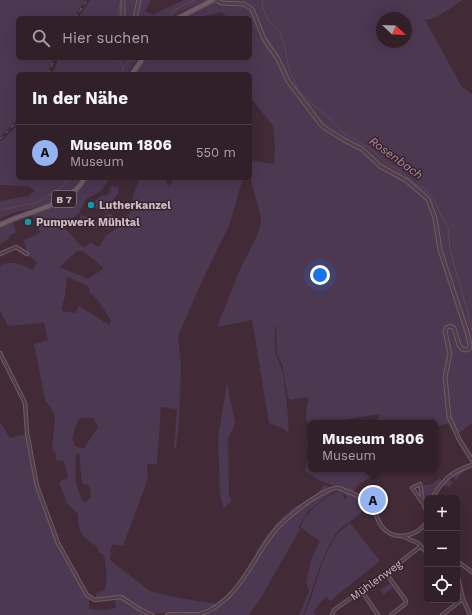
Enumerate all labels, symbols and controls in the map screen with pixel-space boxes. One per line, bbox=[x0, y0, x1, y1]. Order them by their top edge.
north arrow bbox=[376, 12, 412, 48]
search box bbox=[16, 16, 252, 60]
icon: search bbox=[30, 27, 52, 49]
text: Hier suchen bbox=[62, 29, 149, 47]
text: In der Nähe bbox=[32, 88, 128, 108]
water label: Rosenbach bbox=[366, 134, 426, 182]
text: Museum 1806 bbox=[70, 136, 172, 154]
text: A bbox=[41, 145, 49, 160]
text: 550 m bbox=[196, 145, 236, 160]
text: Museum bbox=[70, 154, 124, 169]
road number: B 7 bbox=[52, 191, 76, 207]
place label: Lutherkanzel bbox=[99, 199, 171, 212]
marker: Lutherkanzel bbox=[86, 200, 96, 210]
place label: Pumpwerk Mühltal bbox=[36, 216, 140, 229]
marker: Pumpwerk Mühltal bbox=[23, 217, 33, 227]
your location bbox=[310, 265, 330, 285]
popup bbox=[308, 420, 438, 472]
text: Museum 1806 bbox=[322, 430, 424, 448]
text: Museum bbox=[322, 448, 376, 463]
pin: A bbox=[360, 485, 386, 515]
map controls bbox=[424, 495, 460, 603]
button: + bbox=[424, 495, 460, 531]
button: − bbox=[424, 531, 460, 567]
street label: Mühlenweg bbox=[348, 557, 405, 603]
button: locate bbox=[424, 567, 460, 603]

